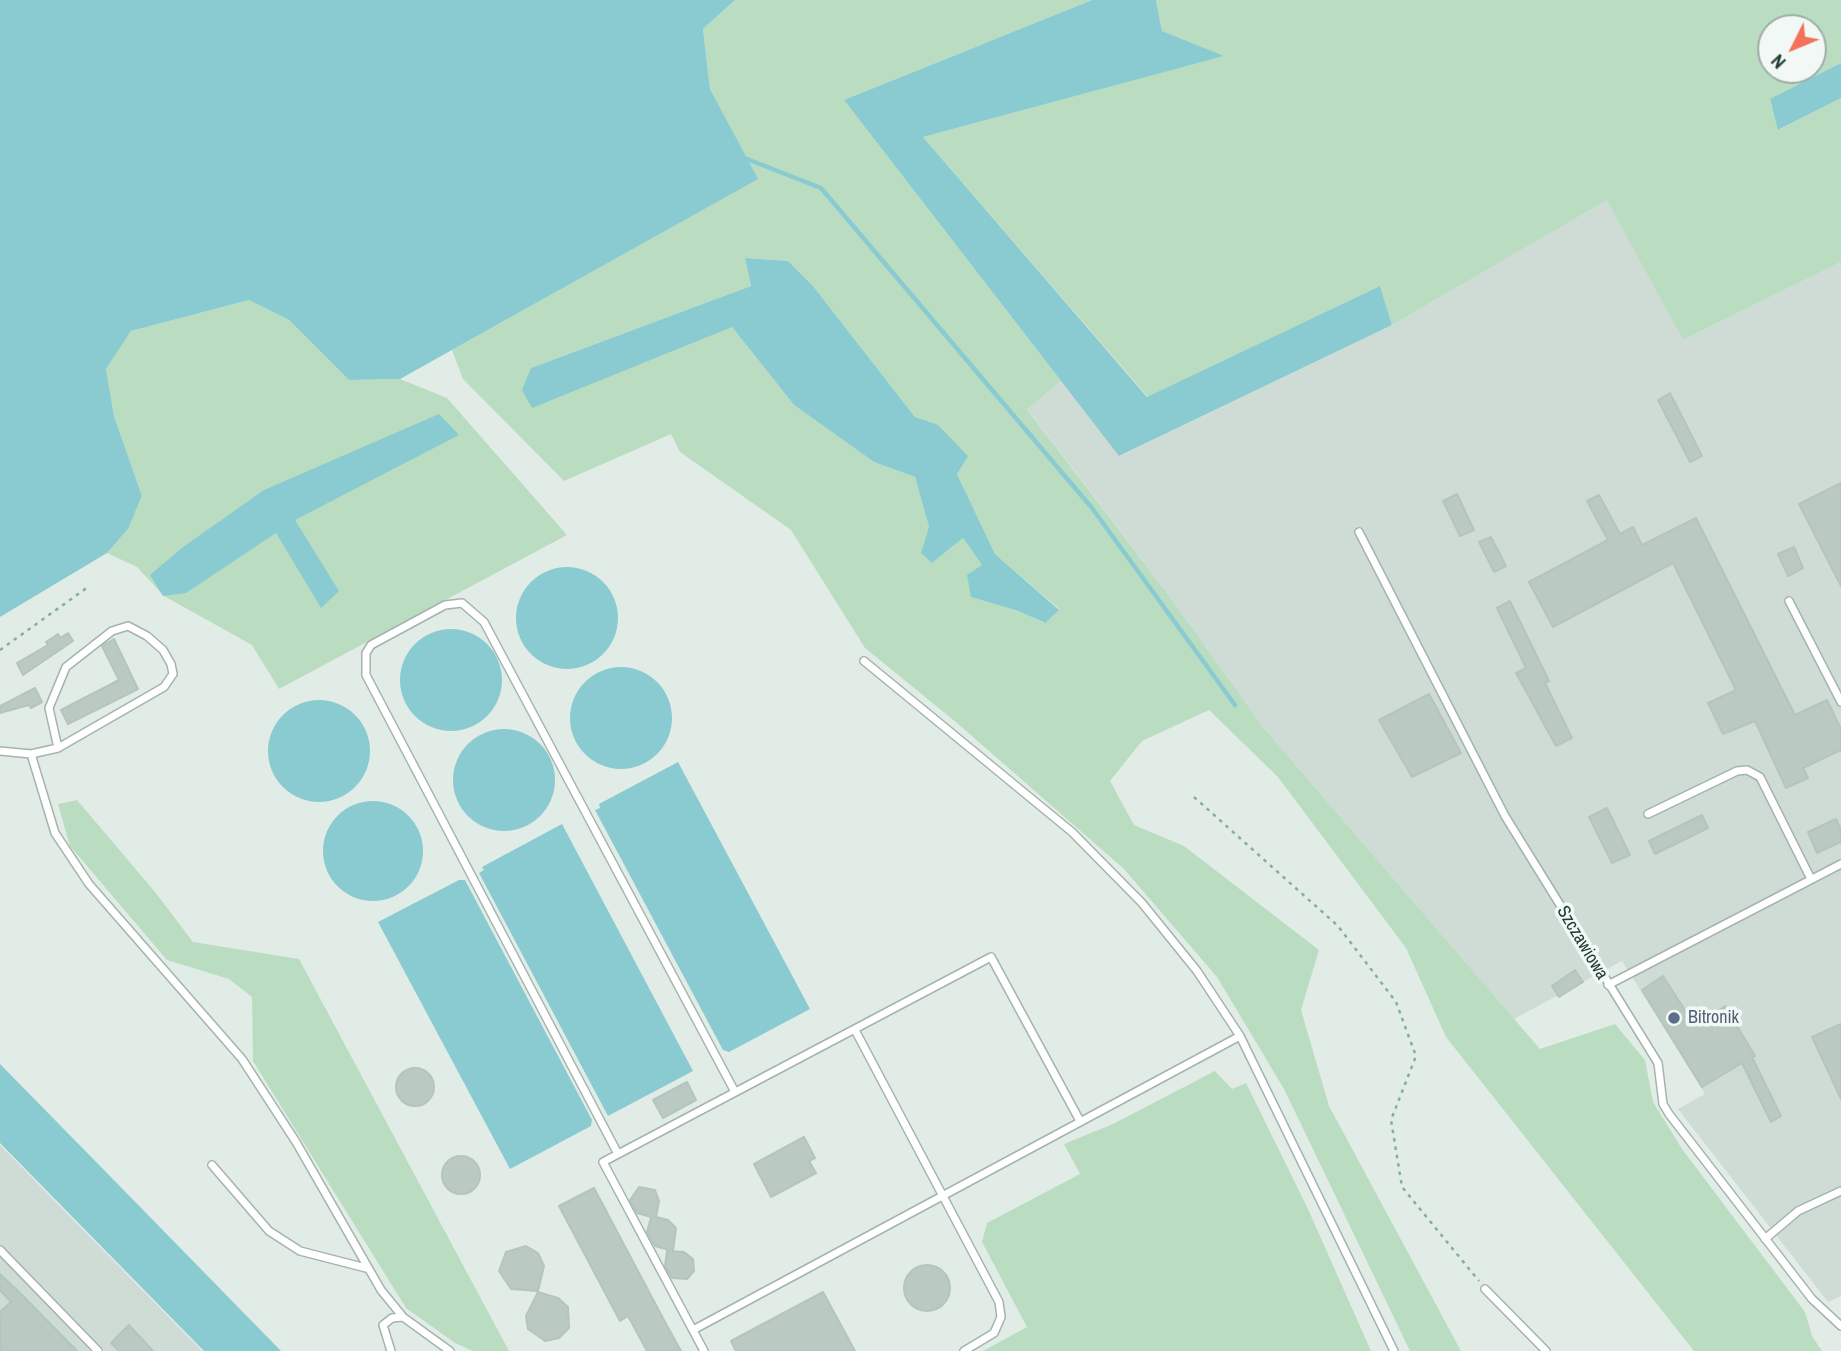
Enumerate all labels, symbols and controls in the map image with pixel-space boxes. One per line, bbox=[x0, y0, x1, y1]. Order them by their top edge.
north arrow bbox=[1757, 14, 1827, 84]
text: N bbox=[1765, 49, 1791, 75]
street label: Szczawiowa bbox=[1552, 902, 1612, 984]
place label: Bitronik bbox=[1688, 1007, 1739, 1029]
marker: Bitronik bbox=[1666, 1010, 1682, 1026]

